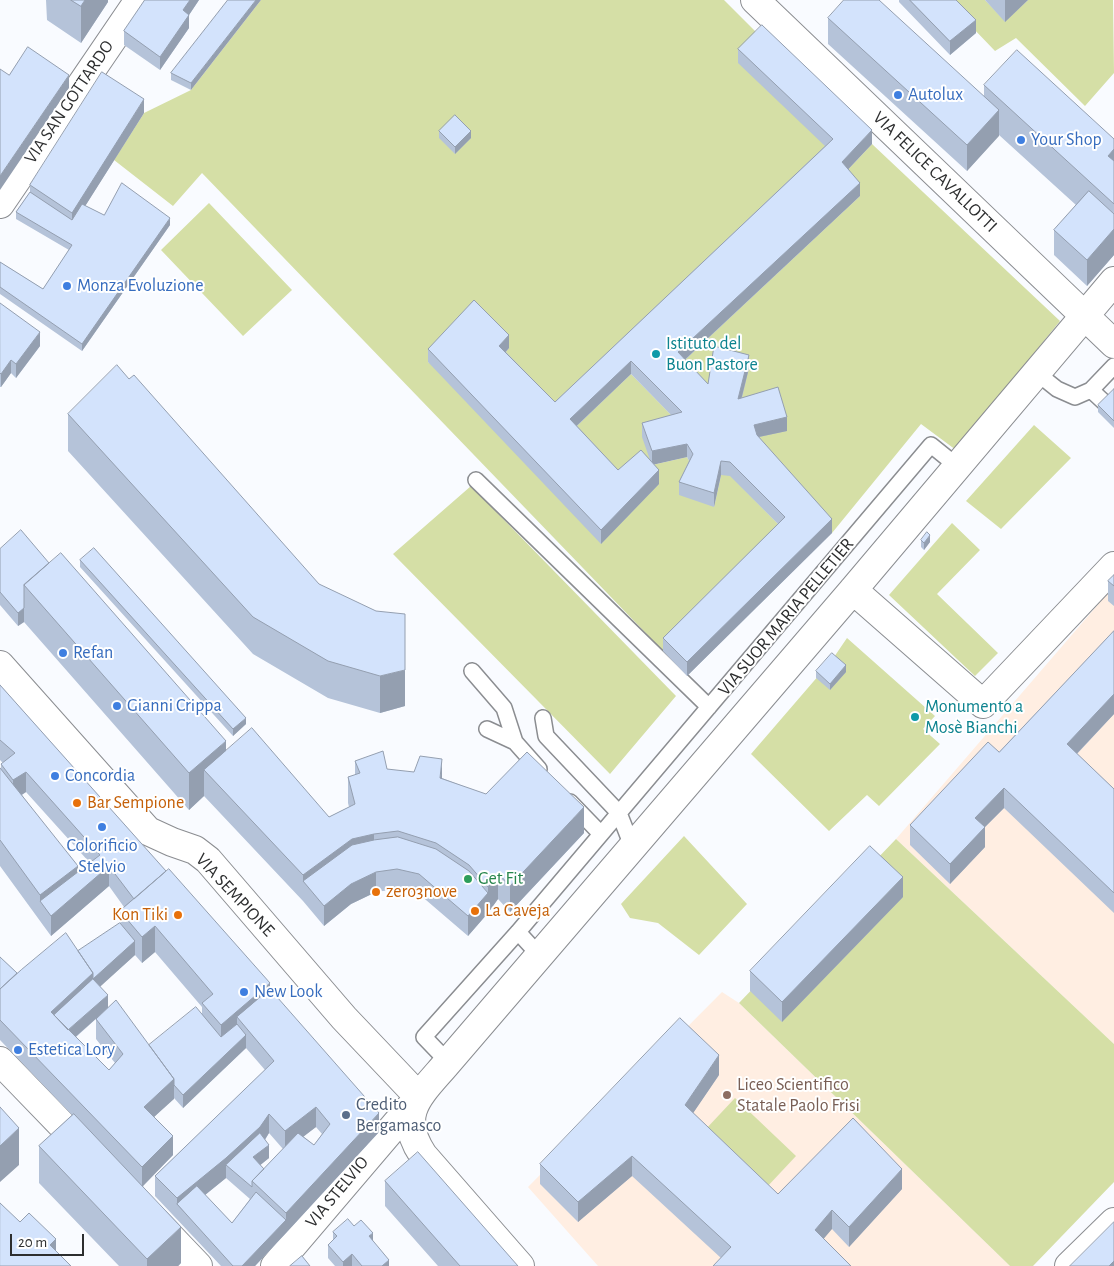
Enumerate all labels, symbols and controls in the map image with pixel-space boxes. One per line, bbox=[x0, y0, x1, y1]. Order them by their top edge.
street label: VIA SAN GOTTARDO bbox=[20, 36, 118, 168]
place label: Autolux bbox=[908, 84, 963, 106]
marker: Autolux bbox=[892, 89, 904, 101]
street label: VIA FELICE CAVALLOTTI bbox=[868, 107, 1002, 237]
place label: Your Shop bbox=[1031, 129, 1102, 151]
marker: Your Shop bbox=[1015, 134, 1027, 146]
place label: Monza Evoluzione bbox=[77, 275, 203, 297]
marker: Monza Evoluzione bbox=[61, 280, 73, 292]
place label: Istituto del Buon Pastore bbox=[666, 333, 758, 376]
marker: Istituto del Buon Pastore bbox=[650, 348, 662, 360]
street label: VIA SUOR MARIA PELLETIER bbox=[714, 534, 858, 700]
place label: Refan bbox=[73, 642, 113, 664]
marker: Refan bbox=[57, 647, 69, 659]
place label: Gianni Crippa bbox=[127, 695, 222, 717]
place label: Monumento a Mosè Bianchi bbox=[925, 696, 1023, 739]
marker: Gianni Crippa bbox=[111, 700, 123, 712]
marker: Monumento a Mosè Bianchi bbox=[909, 711, 921, 723]
place label: Concordia bbox=[65, 765, 135, 787]
marker: Concordia bbox=[49, 770, 61, 782]
place label: Bar Sempione bbox=[87, 792, 184, 814]
marker: Bar Sempione bbox=[71, 797, 83, 809]
marker: Colorificio Stelvio bbox=[96, 821, 108, 833]
place label: Colorificio Stelvio bbox=[66, 835, 138, 878]
street label: VIA SEMPIONE bbox=[191, 849, 279, 941]
place label: Get Fit bbox=[478, 868, 523, 890]
marker: Get Fit bbox=[462, 873, 474, 885]
place label: zero3nove bbox=[386, 881, 457, 903]
marker: zero3nove bbox=[370, 886, 382, 898]
place label: La Caveja bbox=[485, 900, 550, 922]
place label: Kon Tiki bbox=[112, 904, 168, 926]
marker: La Caveja bbox=[469, 905, 481, 917]
marker: Kon Tiki bbox=[172, 909, 184, 921]
place label: New Look bbox=[254, 981, 322, 1003]
marker: New Look bbox=[238, 986, 250, 998]
place label: Estetica Lory bbox=[28, 1039, 115, 1061]
marker: Estetica Lory bbox=[12, 1044, 24, 1056]
place label: Liceo Scientifico Statale Paolo Frisi bbox=[737, 1074, 860, 1116]
marker: Liceo Scientifico Statale Paolo Frisi bbox=[721, 1089, 733, 1101]
place label: Credito Bergamasco bbox=[356, 1094, 441, 1136]
marker: Credito Bergamasco bbox=[340, 1109, 352, 1121]
street label: VIA STELVIO bbox=[301, 1152, 373, 1232]
scale bar bbox=[12, 1224, 86, 1256]
text: 20 m bbox=[18, 1235, 47, 1250]

